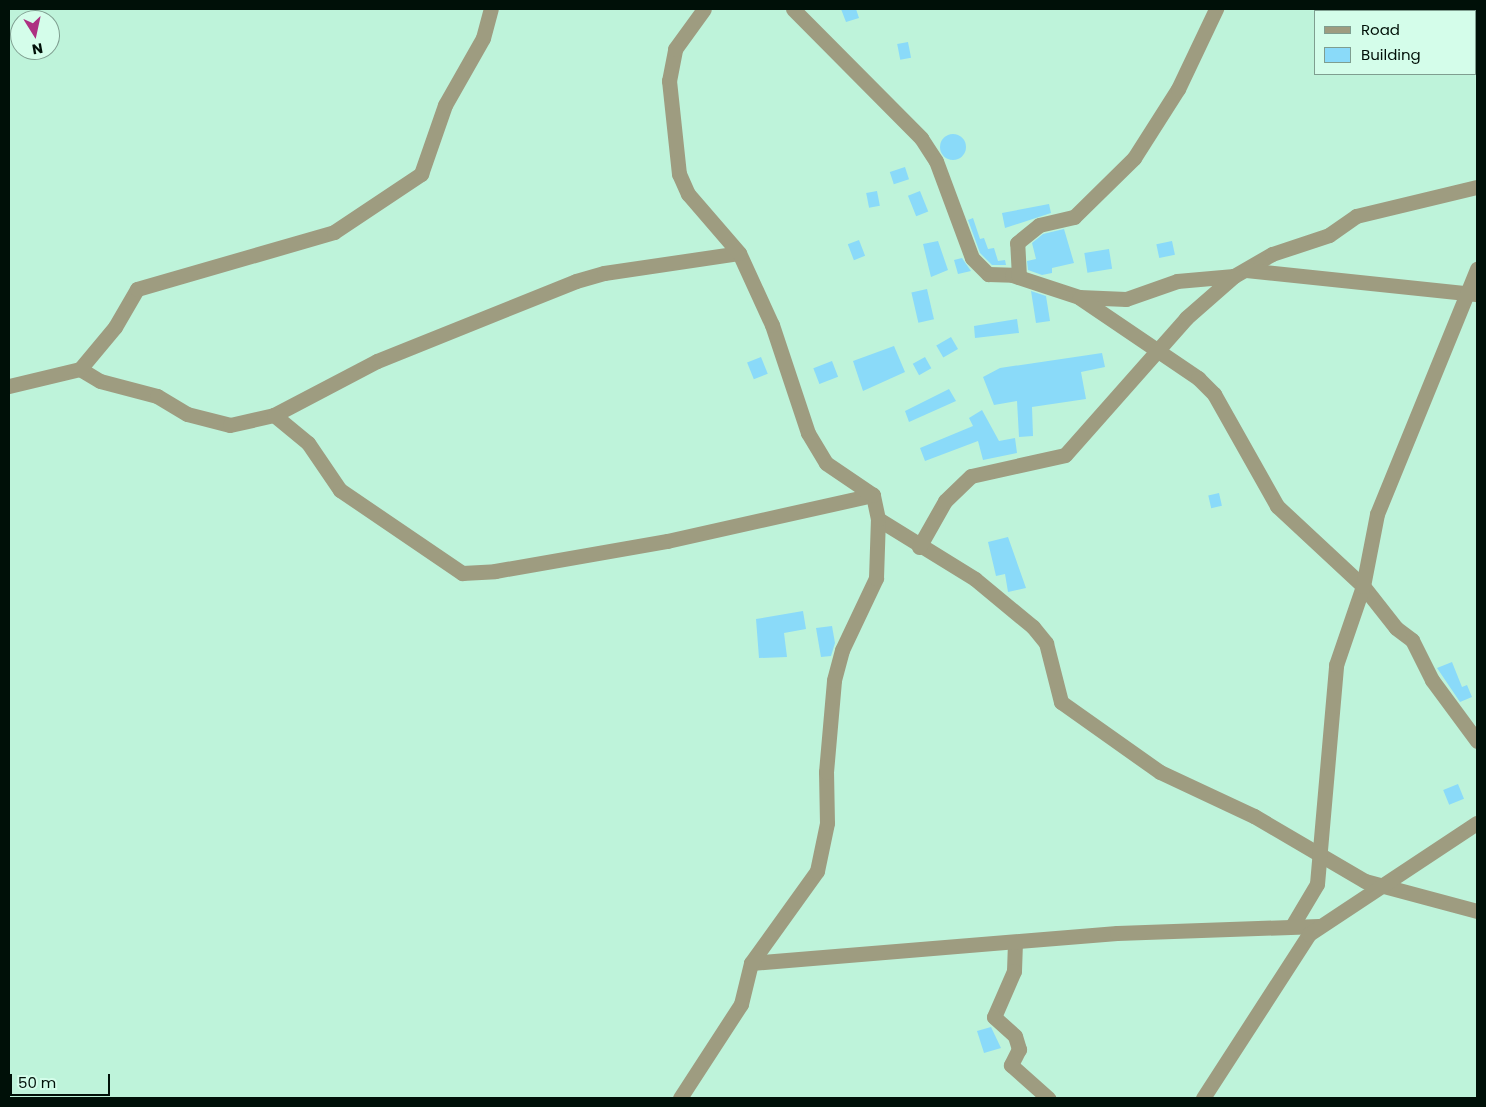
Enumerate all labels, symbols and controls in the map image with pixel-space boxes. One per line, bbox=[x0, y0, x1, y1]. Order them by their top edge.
north arrow bbox=[10, 10, 60, 60]
legend bbox=[1314, 10, 1476, 75]
text: Road bbox=[1361, 19, 1400, 40]
text: N bbox=[31, 38, 44, 60]
text: Building bbox=[1361, 44, 1421, 65]
scale bar bbox=[12, 1064, 112, 1096]
text: 50 m bbox=[18, 1072, 56, 1093]

